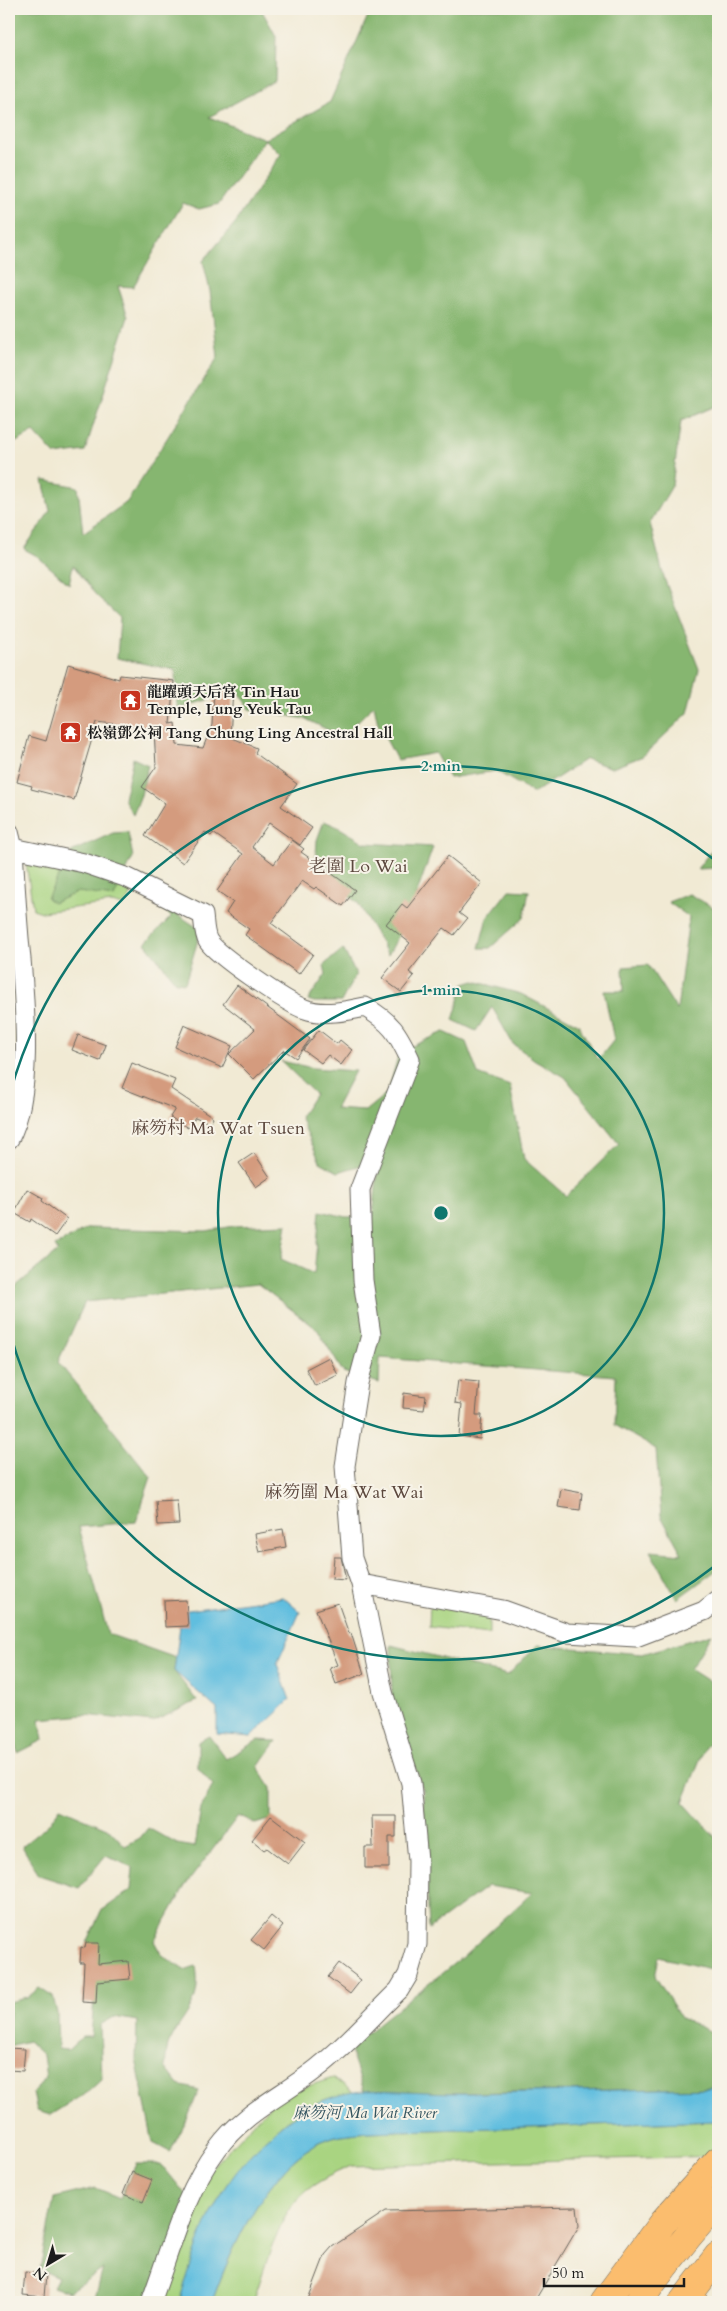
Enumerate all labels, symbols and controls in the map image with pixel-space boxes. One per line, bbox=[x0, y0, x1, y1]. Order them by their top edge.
place label: 龍躍頭天后宮 Tin Hau Temple, Lung Yeuk Tau bbox=[147, 682, 312, 719]
temple icon: 龍躍頭天后宮 Tin Hau Temple, Lung Yeuk Tau bbox=[119, 689, 143, 713]
temple icon: 松嶺鄧公祠 Tang Chung Ling Ancestral Hall bbox=[59, 721, 83, 745]
place label: 松嶺鄧公祠 Tang Chung Ling Ancestral Hall bbox=[87, 723, 393, 743]
text: 2 min bbox=[421, 756, 461, 776]
district label: 老圍 Lo Wai bbox=[308, 854, 408, 879]
text: 1 min bbox=[421, 980, 461, 1000]
district label: 麻笏村 Ma Wat Tsuen bbox=[131, 1116, 306, 1141]
centre of rings bbox=[432, 1204, 450, 1222]
district label: 麻笏圍 Ma Wat Wai bbox=[264, 1480, 424, 1505]
water label: 麻笏河 Ma Wat River bbox=[293, 2102, 438, 2124]
north arrow bbox=[22, 2238, 72, 2288]
scale bar bbox=[544, 2256, 684, 2288]
text: N bbox=[30, 2263, 51, 2285]
text: 50 m bbox=[552, 2263, 584, 2283]

